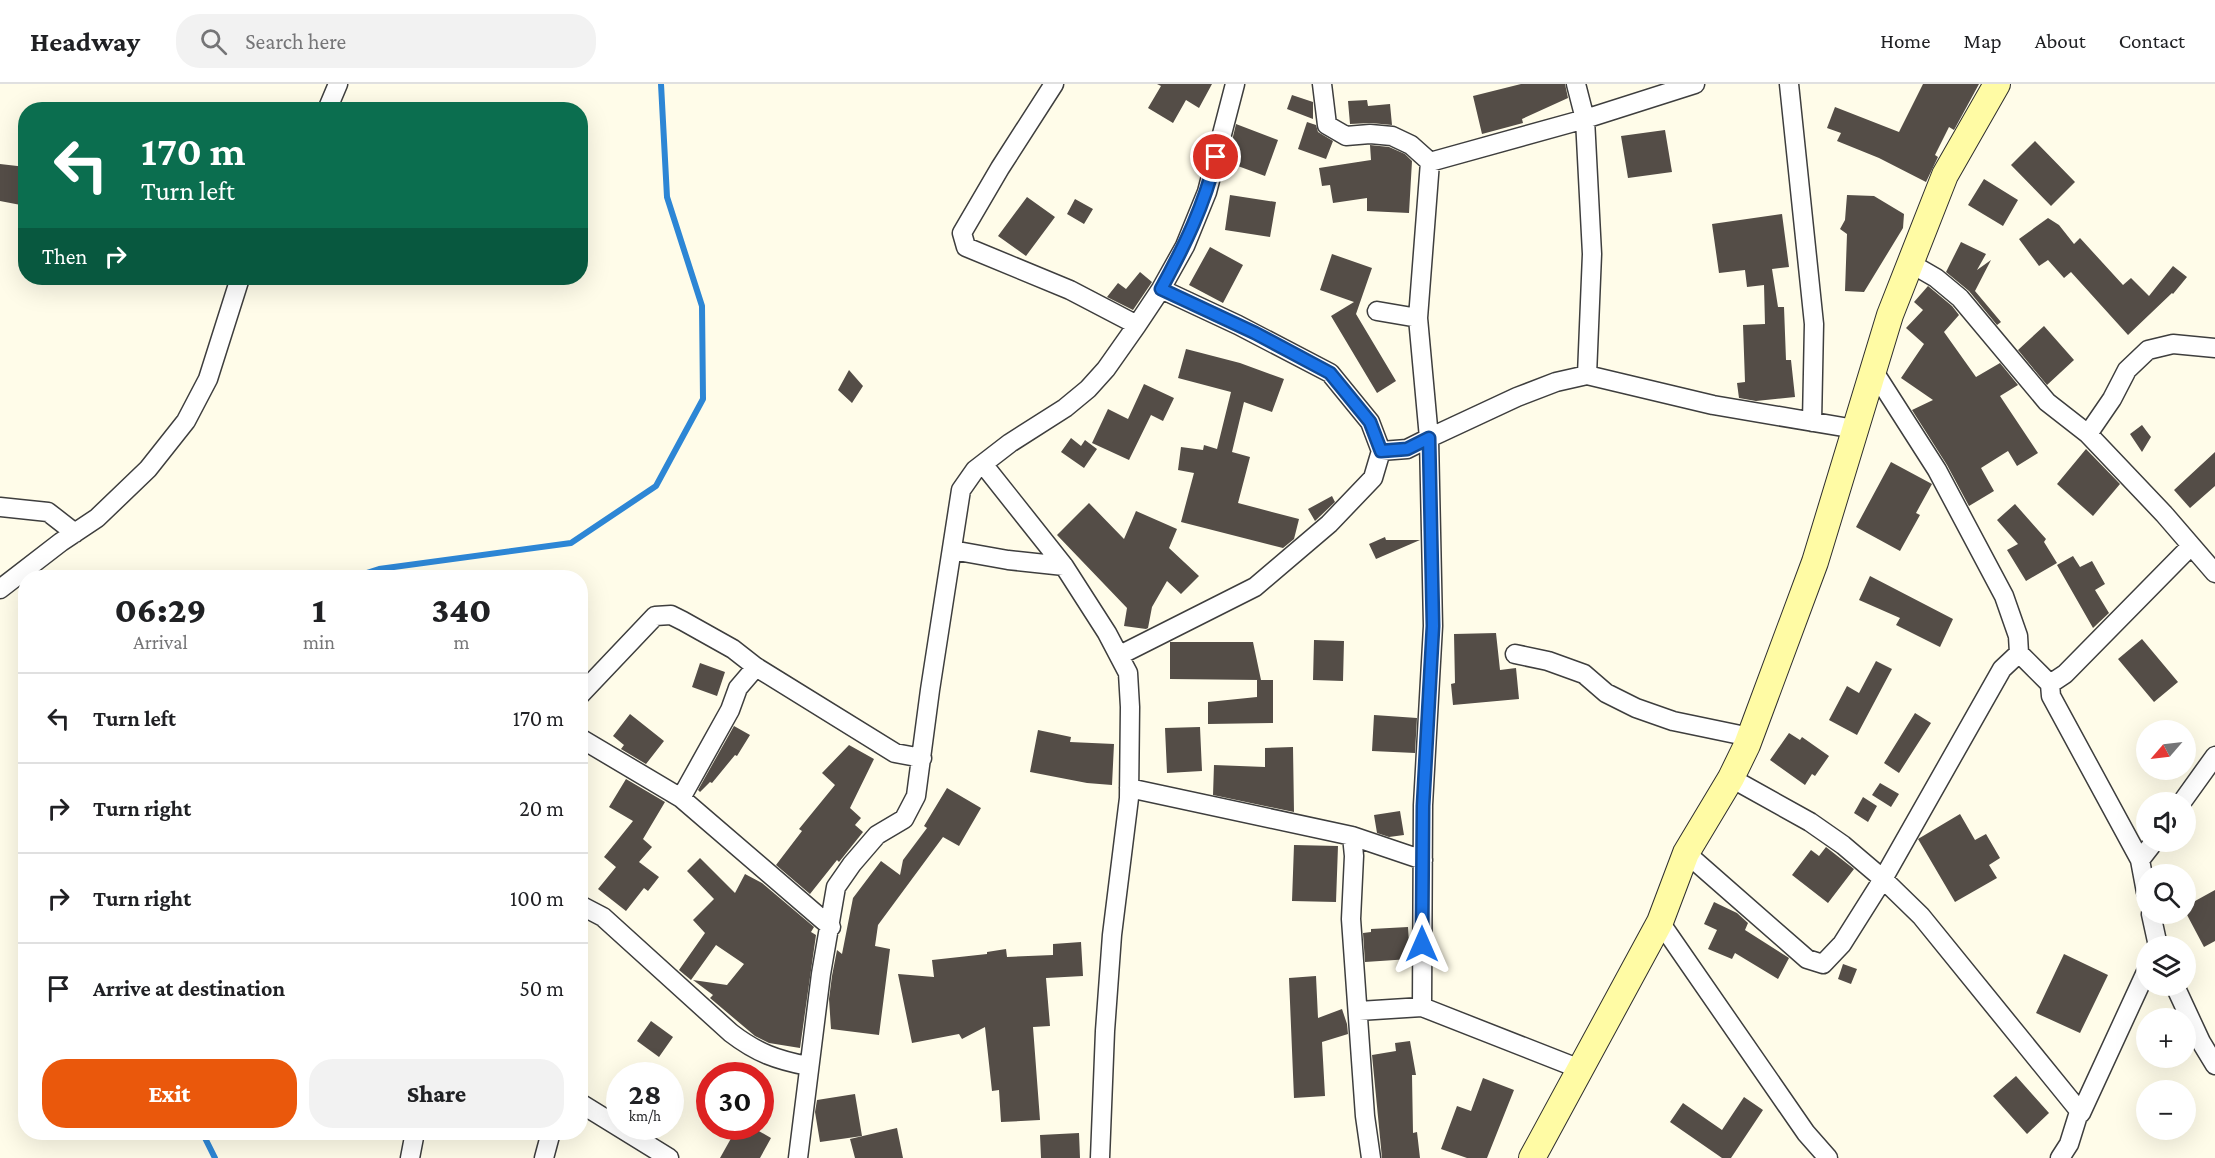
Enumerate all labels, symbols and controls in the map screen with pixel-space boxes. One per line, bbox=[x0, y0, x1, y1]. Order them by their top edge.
search box bbox=[176, 14, 596, 68]
icon: search bbox=[197, 25, 230, 58]
text: Headway bbox=[30, 26, 140, 57]
text: Search here bbox=[245, 29, 346, 54]
text: Home bbox=[1880, 29, 1930, 53]
text: Map bbox=[1963, 29, 2002, 53]
text: About bbox=[2035, 29, 2086, 53]
text: Contact bbox=[2119, 29, 2185, 53]
icon: left bbox=[42, 126, 120, 204]
text: 170 m bbox=[141, 127, 246, 174]
pin bbox=[1190, 131, 1241, 182]
icon: arrive bbox=[1199, 140, 1232, 173]
text: Turn left bbox=[141, 176, 235, 206]
icon: right bbox=[99, 240, 132, 273]
text: Then bbox=[42, 244, 87, 269]
text: 06:29 bbox=[114, 590, 207, 630]
text: 1 bbox=[312, 590, 326, 630]
text: 340 bbox=[431, 590, 492, 630]
text: Arrival bbox=[133, 631, 188, 653]
text: min bbox=[303, 631, 335, 653]
text: m bbox=[453, 631, 470, 653]
icon: left bbox=[42, 702, 75, 735]
text: Turn left bbox=[93, 706, 176, 731]
text: 170 m bbox=[513, 706, 564, 731]
north arrow bbox=[2136, 720, 2196, 780]
map controls bbox=[2136, 720, 2196, 1140]
icon: right bbox=[42, 792, 75, 825]
button: sound bbox=[2136, 792, 2196, 852]
text: Turn right bbox=[93, 796, 191, 821]
text: 20 m bbox=[519, 796, 564, 821]
button: search bbox=[2136, 864, 2196, 924]
icon: right bbox=[42, 882, 75, 915]
text: Turn right bbox=[93, 886, 191, 911]
text: 100 m bbox=[510, 886, 564, 911]
position arrow bbox=[1390, 912, 1454, 976]
button: layers bbox=[2136, 936, 2196, 996]
icon: arrive bbox=[42, 972, 75, 1005]
text: Arrive at destination bbox=[93, 976, 285, 1001]
text: 50 m bbox=[519, 976, 564, 1001]
button: + bbox=[2136, 1008, 2196, 1068]
button: Exit bbox=[42, 1059, 297, 1128]
button: Share bbox=[309, 1059, 564, 1128]
speed limit sign: 30 bbox=[696, 1062, 774, 1140]
text: 28 bbox=[629, 1077, 661, 1110]
button: − bbox=[2136, 1080, 2196, 1140]
text: km/h bbox=[629, 1108, 661, 1124]

